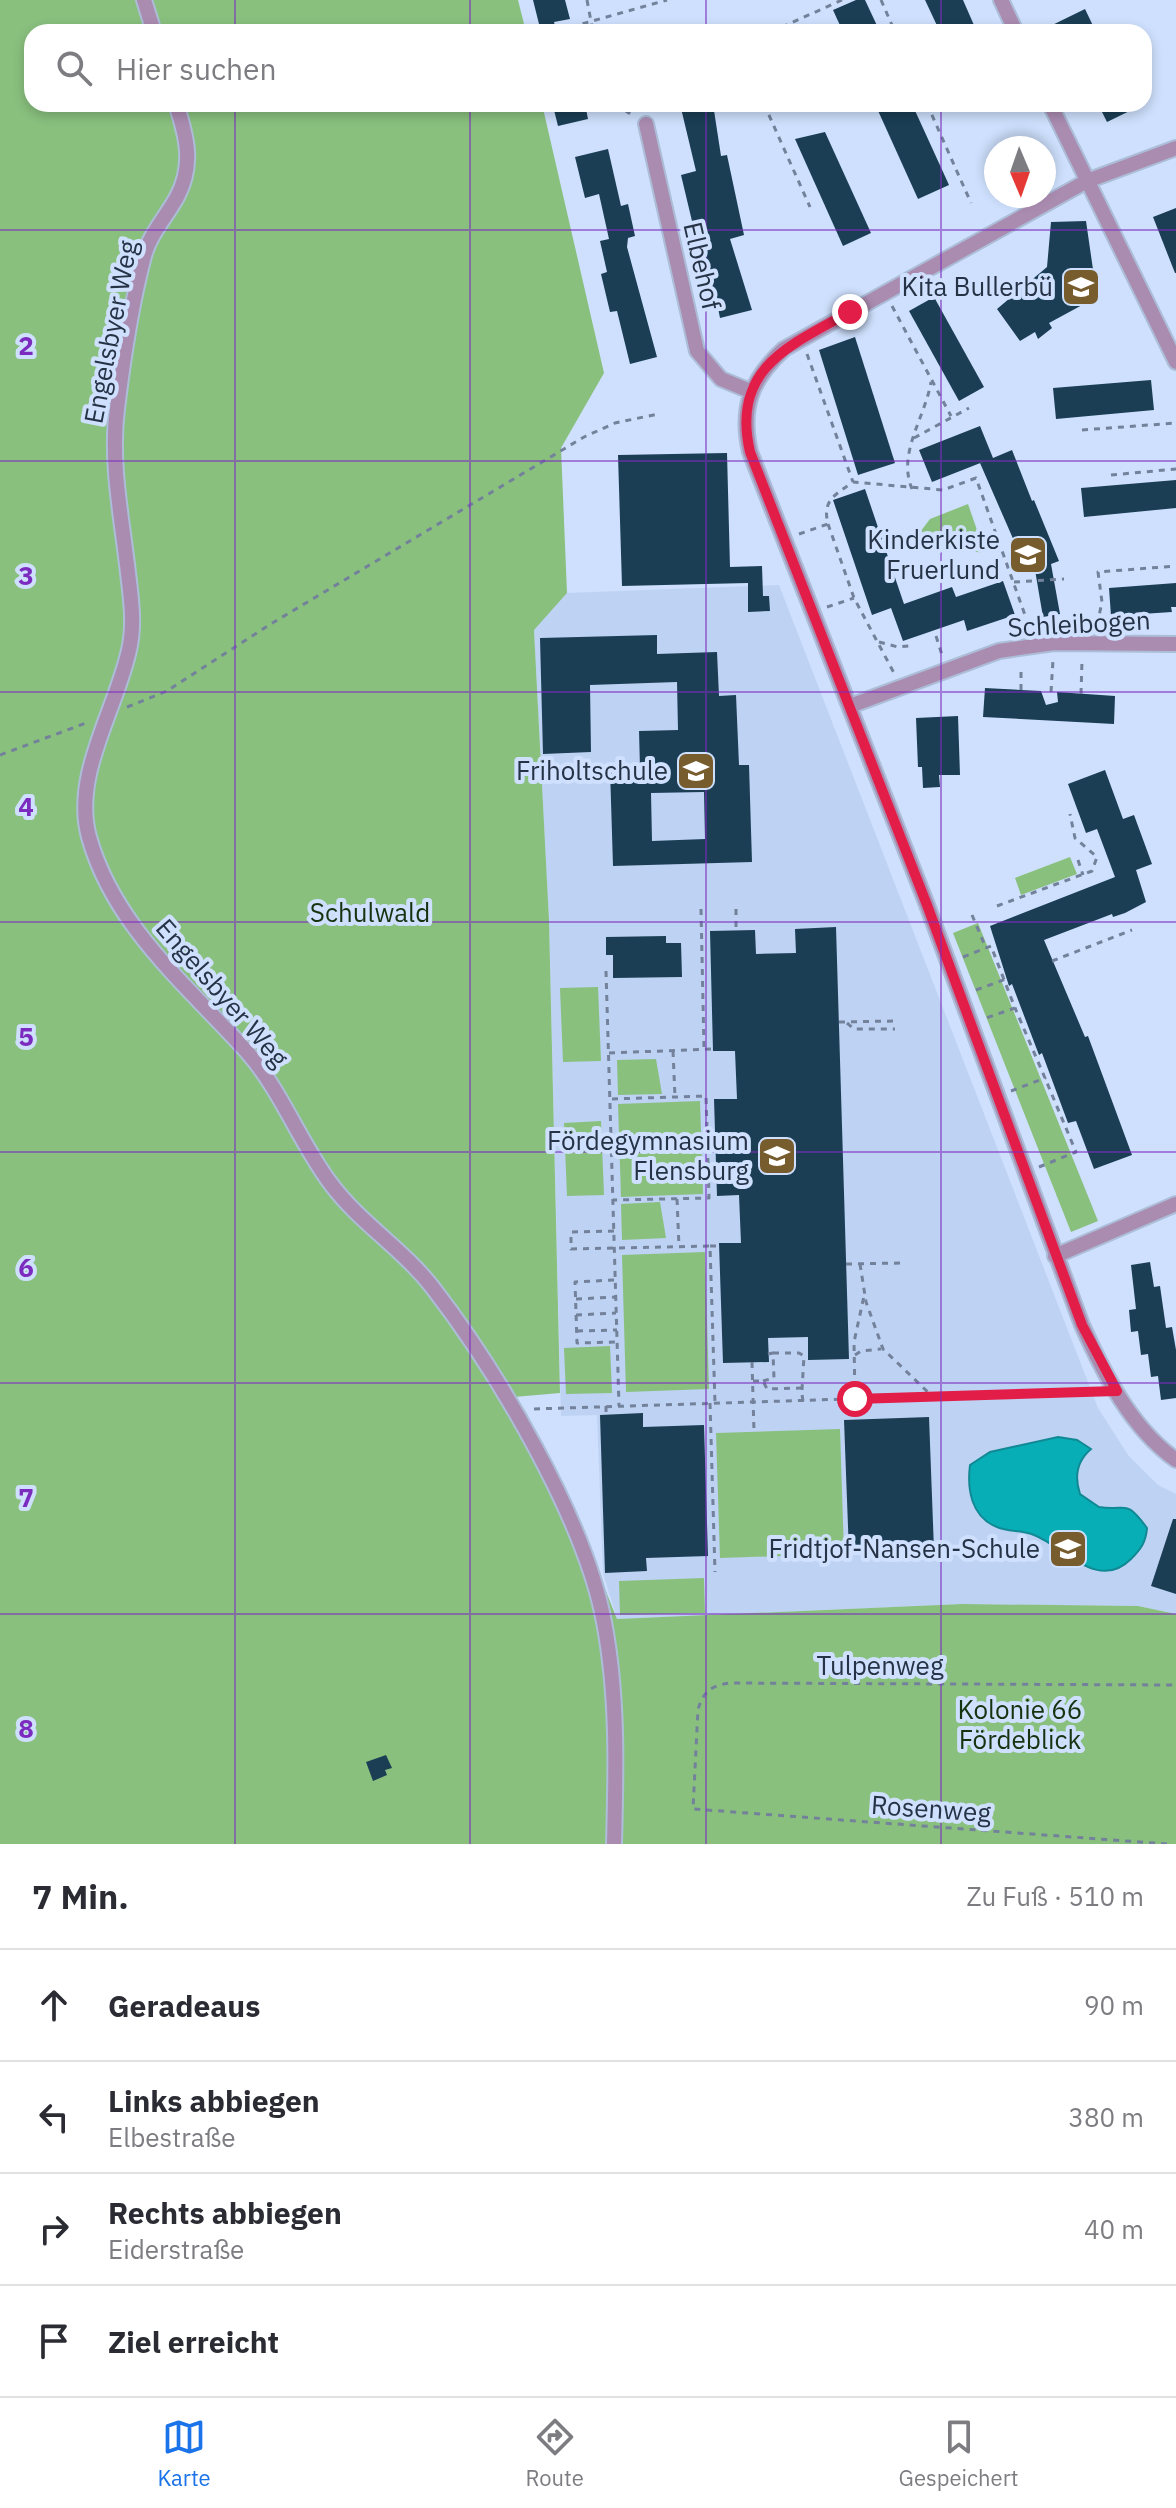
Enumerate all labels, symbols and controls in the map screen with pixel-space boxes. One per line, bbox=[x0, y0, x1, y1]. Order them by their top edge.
search box bbox=[24, 24, 1152, 112]
icon: search bbox=[52, 46, 96, 90]
text: Hier suchen bbox=[116, 49, 277, 88]
north arrow bbox=[984, 136, 1056, 208]
street label: Elbehof bbox=[676, 219, 730, 313]
street label: Engelsbyer Weg bbox=[76, 237, 145, 426]
school or university icon: Kita Bullerbü bbox=[1060, 266, 1102, 308]
place label: Kita Bullerbü bbox=[901, 269, 1053, 303]
route end bbox=[832, 294, 868, 330]
text: 2 bbox=[18, 328, 34, 362]
place label: Kinderkiste Fruerlund bbox=[867, 522, 1000, 586]
school or university icon: Kinderkiste Fruerlund bbox=[1007, 534, 1049, 576]
text: 3 bbox=[18, 558, 34, 592]
street label: Schleibogen bbox=[1007, 602, 1151, 644]
school or university icon: Friholtschule bbox=[675, 750, 717, 792]
place label: Friholtschule bbox=[516, 753, 668, 787]
text: 4 bbox=[18, 789, 34, 823]
park label: Schulwald bbox=[310, 895, 430, 929]
street label: Engelsbyer Weg bbox=[149, 911, 297, 1074]
text: 5 bbox=[18, 1019, 34, 1053]
place label: Fördegymnasium Flensburg bbox=[547, 1123, 749, 1187]
school or university icon: Fördegymnasium Flensburg bbox=[756, 1135, 798, 1177]
text: 6 bbox=[18, 1250, 34, 1284]
route start bbox=[837, 1381, 873, 1417]
text: 7 bbox=[18, 1480, 34, 1514]
school or university icon: Fridtjof-Nansen-Schule bbox=[1047, 1528, 1089, 1570]
place label: Fridtjof-Nansen-Schule bbox=[768, 1531, 1040, 1565]
street label: Tulpenweg bbox=[816, 1648, 944, 1682]
park label: Kolonie 66 Fördeblick bbox=[958, 1692, 1082, 1756]
text: 8 bbox=[18, 1711, 34, 1745]
street label: Rosenweg bbox=[870, 1787, 992, 1829]
text: 7 Min. bbox=[32, 1874, 129, 1918]
text: Zu Fuß · 510 m bbox=[966, 1879, 1144, 1913]
icon: ahead bbox=[32, 1983, 76, 2027]
text: Geradeaus bbox=[108, 1986, 260, 2025]
text: 90 m bbox=[1084, 1988, 1144, 2022]
text: Links abbiegen bbox=[108, 2081, 320, 2120]
icon: left bbox=[32, 2095, 76, 2139]
text: 380 m bbox=[1068, 2100, 1144, 2134]
text: Elbestraße bbox=[108, 2120, 235, 2154]
text: Rechts abbiegen bbox=[108, 2193, 342, 2232]
icon: right bbox=[32, 2207, 76, 2251]
text: 40 m bbox=[1084, 2212, 1144, 2246]
text: Eiderstraße bbox=[108, 2232, 244, 2266]
icon: arrive bbox=[32, 2319, 76, 2363]
text: Ziel erreicht bbox=[108, 2322, 279, 2361]
tab: Karte bbox=[157, 2415, 211, 2492]
tab: Route bbox=[525, 2415, 584, 2492]
tab: Gespeichert bbox=[899, 2415, 1019, 2492]

